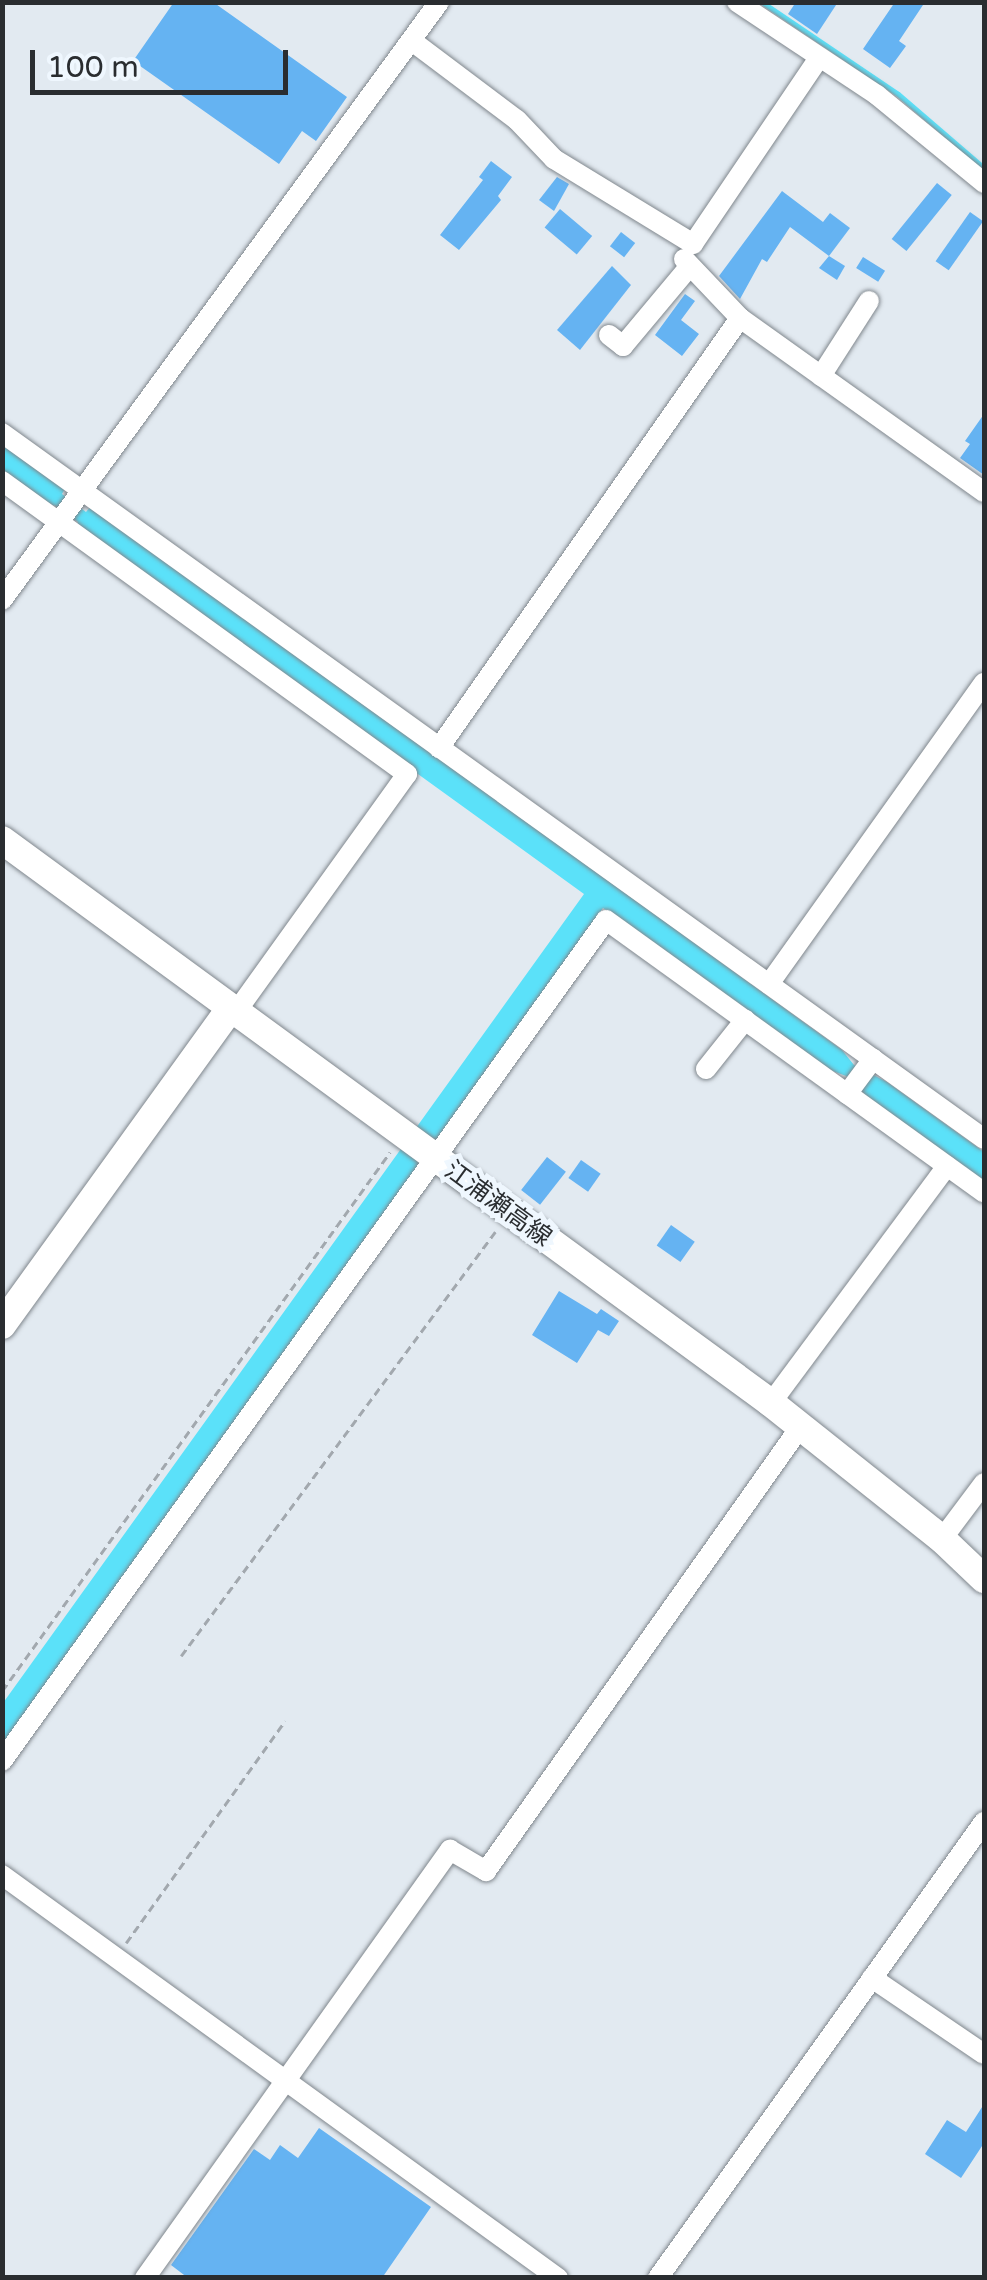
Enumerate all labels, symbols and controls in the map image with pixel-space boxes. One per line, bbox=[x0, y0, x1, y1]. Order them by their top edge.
scale bar bbox=[35, 30, 292, 92]
text: 100 m bbox=[47, 49, 139, 86]
street label: 江浦瀬高線 bbox=[439, 1155, 557, 1253]

